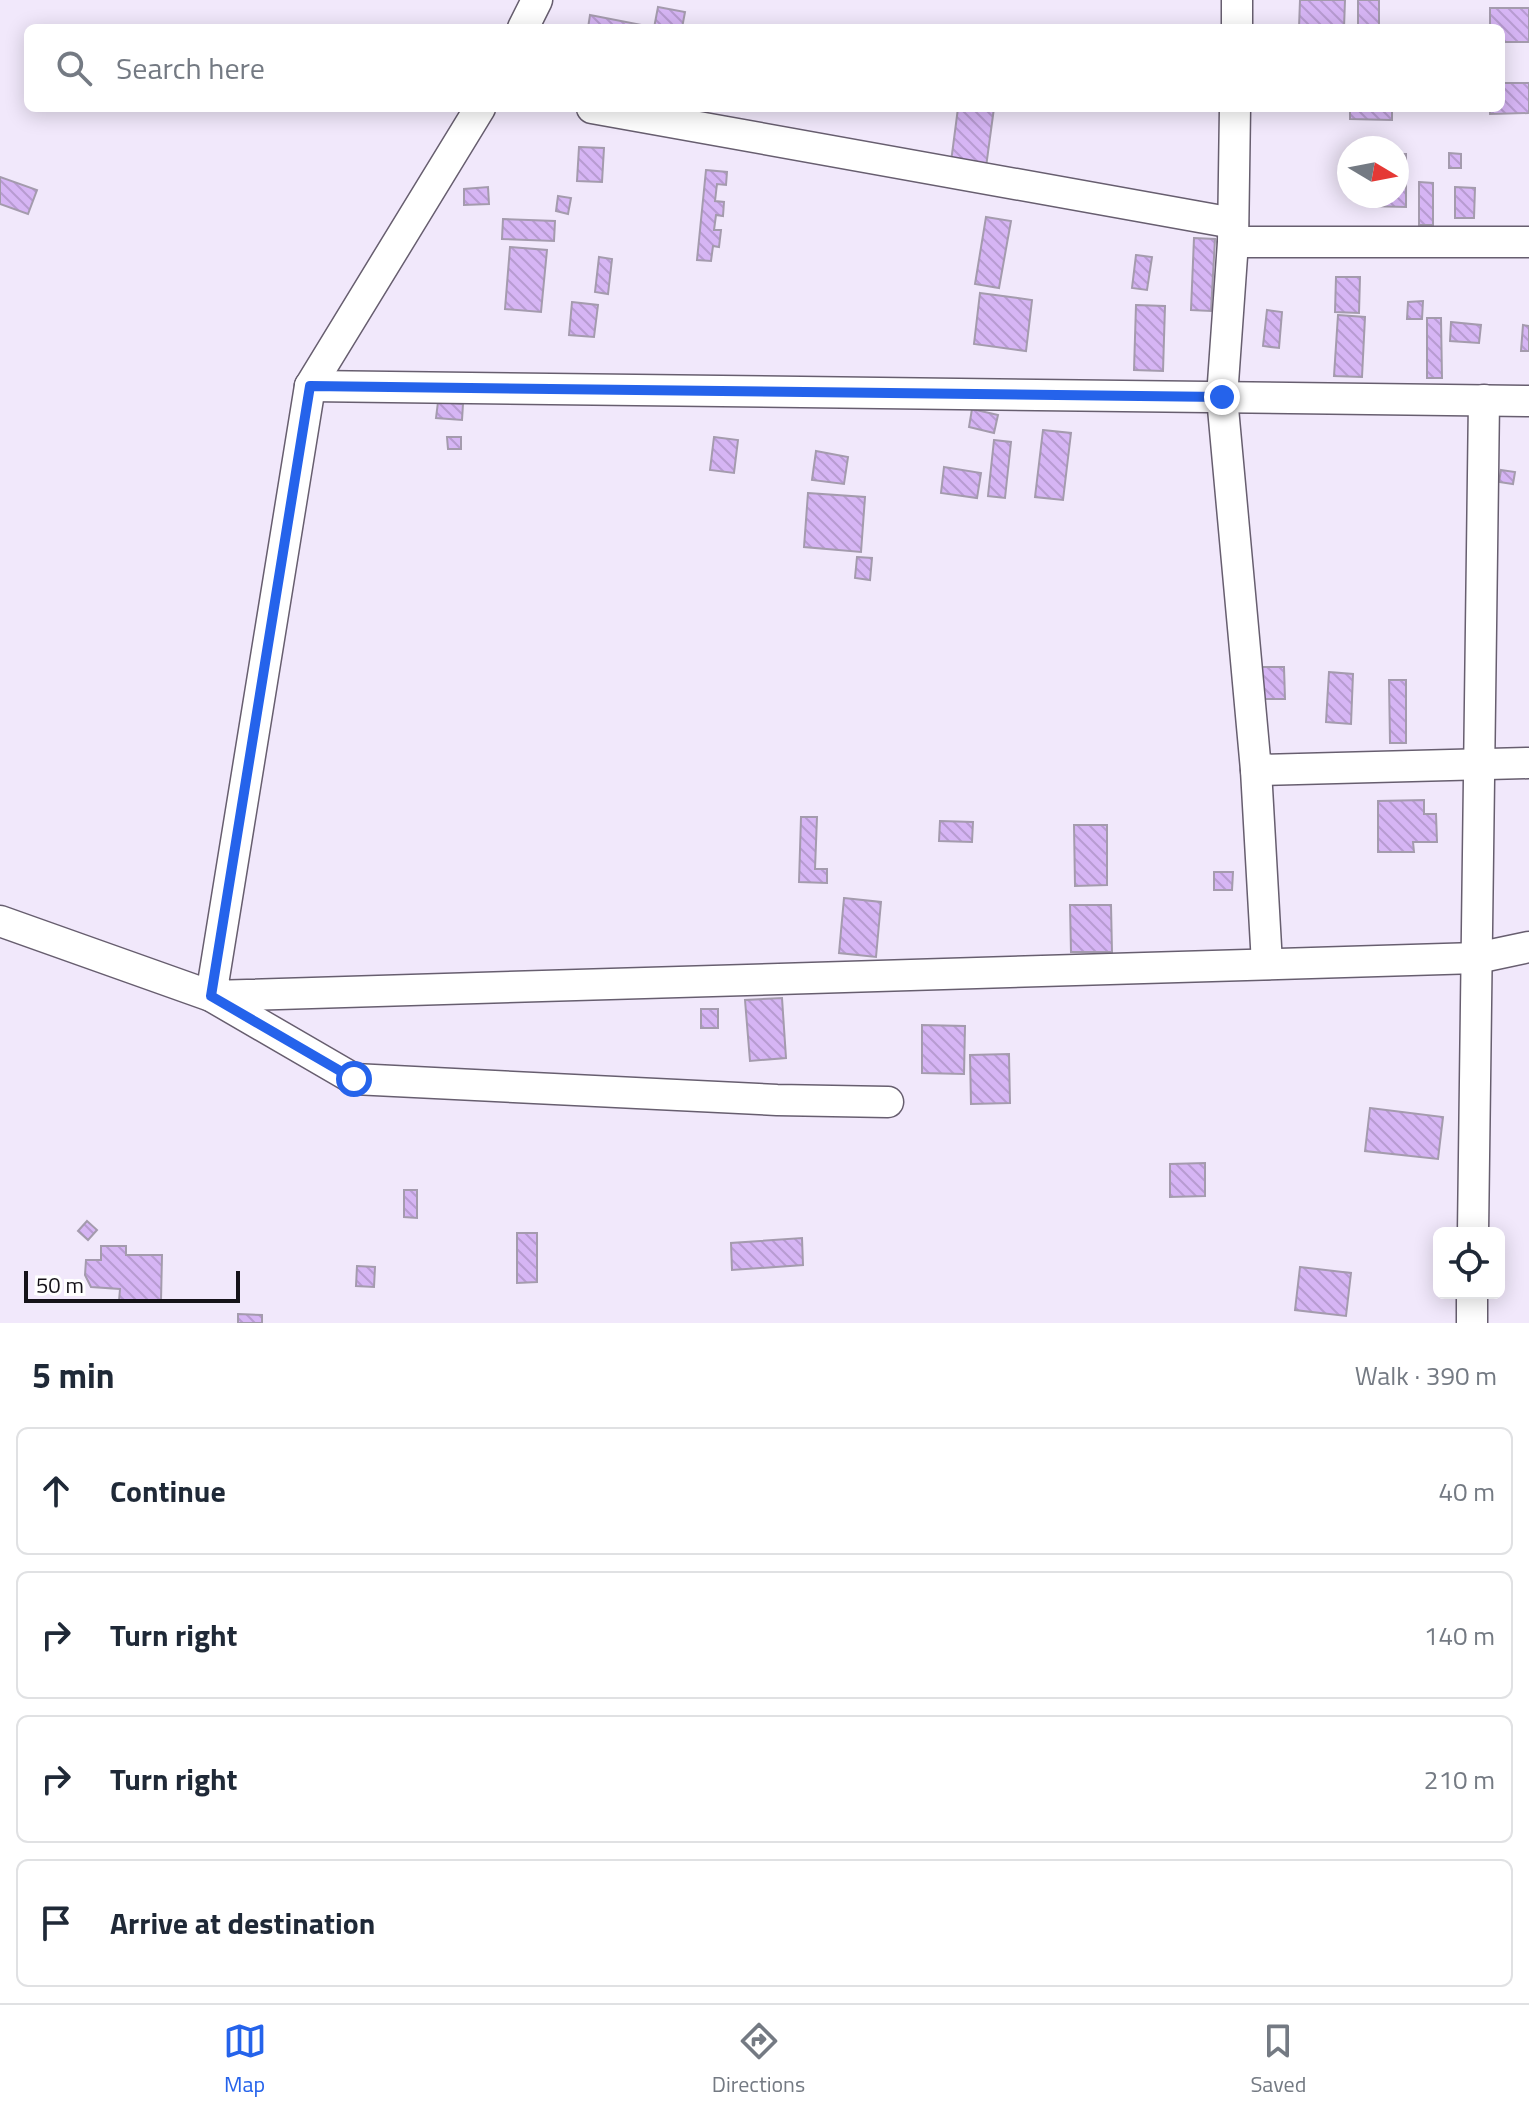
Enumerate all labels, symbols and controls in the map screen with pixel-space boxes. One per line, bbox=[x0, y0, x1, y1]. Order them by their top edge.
search box bbox=[24, 24, 1505, 112]
text: Search here bbox=[116, 45, 265, 91]
icon: search bbox=[52, 46, 96, 90]
north arrow bbox=[1337, 136, 1409, 208]
route end bbox=[1204, 379, 1240, 415]
route start bbox=[336, 1061, 372, 1097]
map controls bbox=[1433, 1227, 1505, 1299]
button: locate bbox=[1433, 1227, 1505, 1299]
scale bar bbox=[24, 1267, 240, 1303]
text: 50 m bbox=[36, 1268, 84, 1302]
text: 5 min bbox=[32, 1349, 115, 1401]
text: Walk · 390 m bbox=[1355, 1356, 1497, 1395]
text: Continue bbox=[110, 1468, 226, 1514]
icon: ahead bbox=[34, 1469, 78, 1513]
text: 40 m bbox=[1438, 1472, 1495, 1511]
text: Turn right bbox=[110, 1612, 238, 1658]
icon: right bbox=[34, 1613, 78, 1657]
text: 140 m bbox=[1424, 1616, 1495, 1655]
text: Turn right bbox=[110, 1756, 238, 1802]
icon: right bbox=[34, 1757, 78, 1801]
text: 210 m bbox=[1424, 1760, 1495, 1799]
text: Arrive at destination bbox=[110, 1900, 375, 1946]
icon: arrive bbox=[34, 1901, 78, 1945]
tab: Map bbox=[223, 2019, 267, 2101]
tab: Directions bbox=[712, 2019, 805, 2101]
tab: Saved bbox=[1250, 2019, 1306, 2101]

